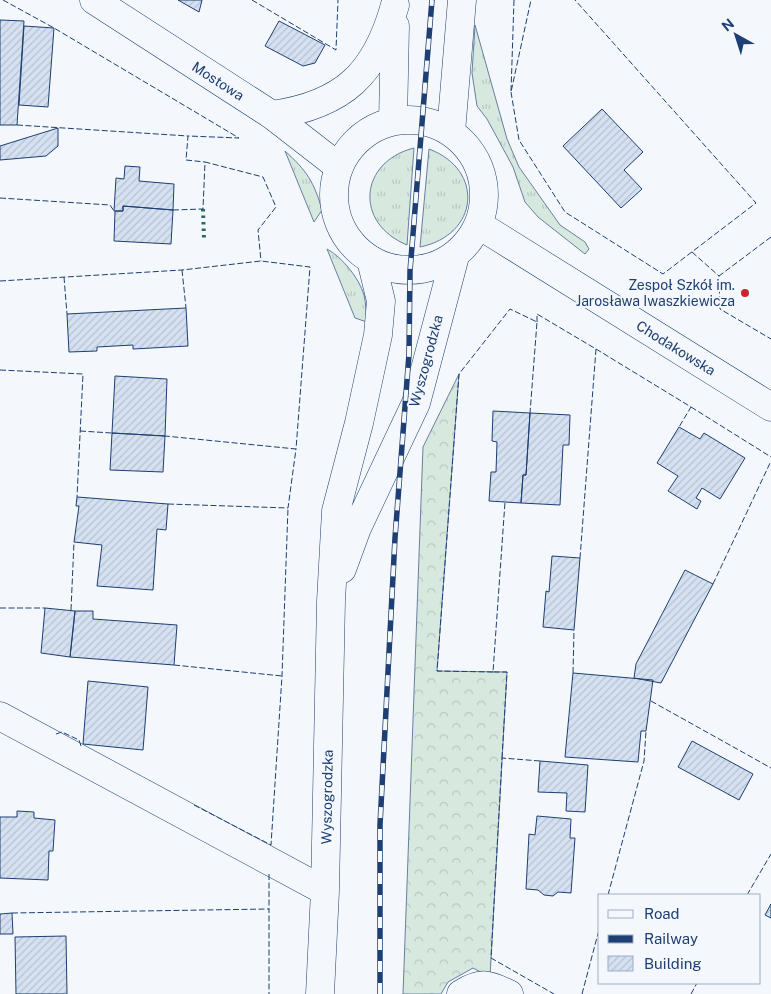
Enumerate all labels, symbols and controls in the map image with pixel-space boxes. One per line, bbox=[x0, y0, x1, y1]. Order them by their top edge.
north arrow bbox=[711, 10, 761, 60]
text: N bbox=[719, 15, 737, 35]
street label: Mostowa bbox=[189, 58, 247, 104]
place label: Zespoł Szkół im. Jarosława Iwaszkiewicza bbox=[576, 277, 735, 309]
marker: Zespoł Szkół im. Jarosława Iwaszkiewicza bbox=[739, 287, 751, 299]
street label: Wyszogrodzka bbox=[406, 313, 446, 409]
street label: Chodakowska bbox=[633, 317, 719, 379]
street label: Wyszogrodzka bbox=[318, 749, 336, 845]
legend bbox=[598, 894, 761, 984]
text: Road bbox=[644, 905, 680, 922]
text: Railway bbox=[644, 930, 698, 947]
text: Building bbox=[644, 955, 702, 972]

